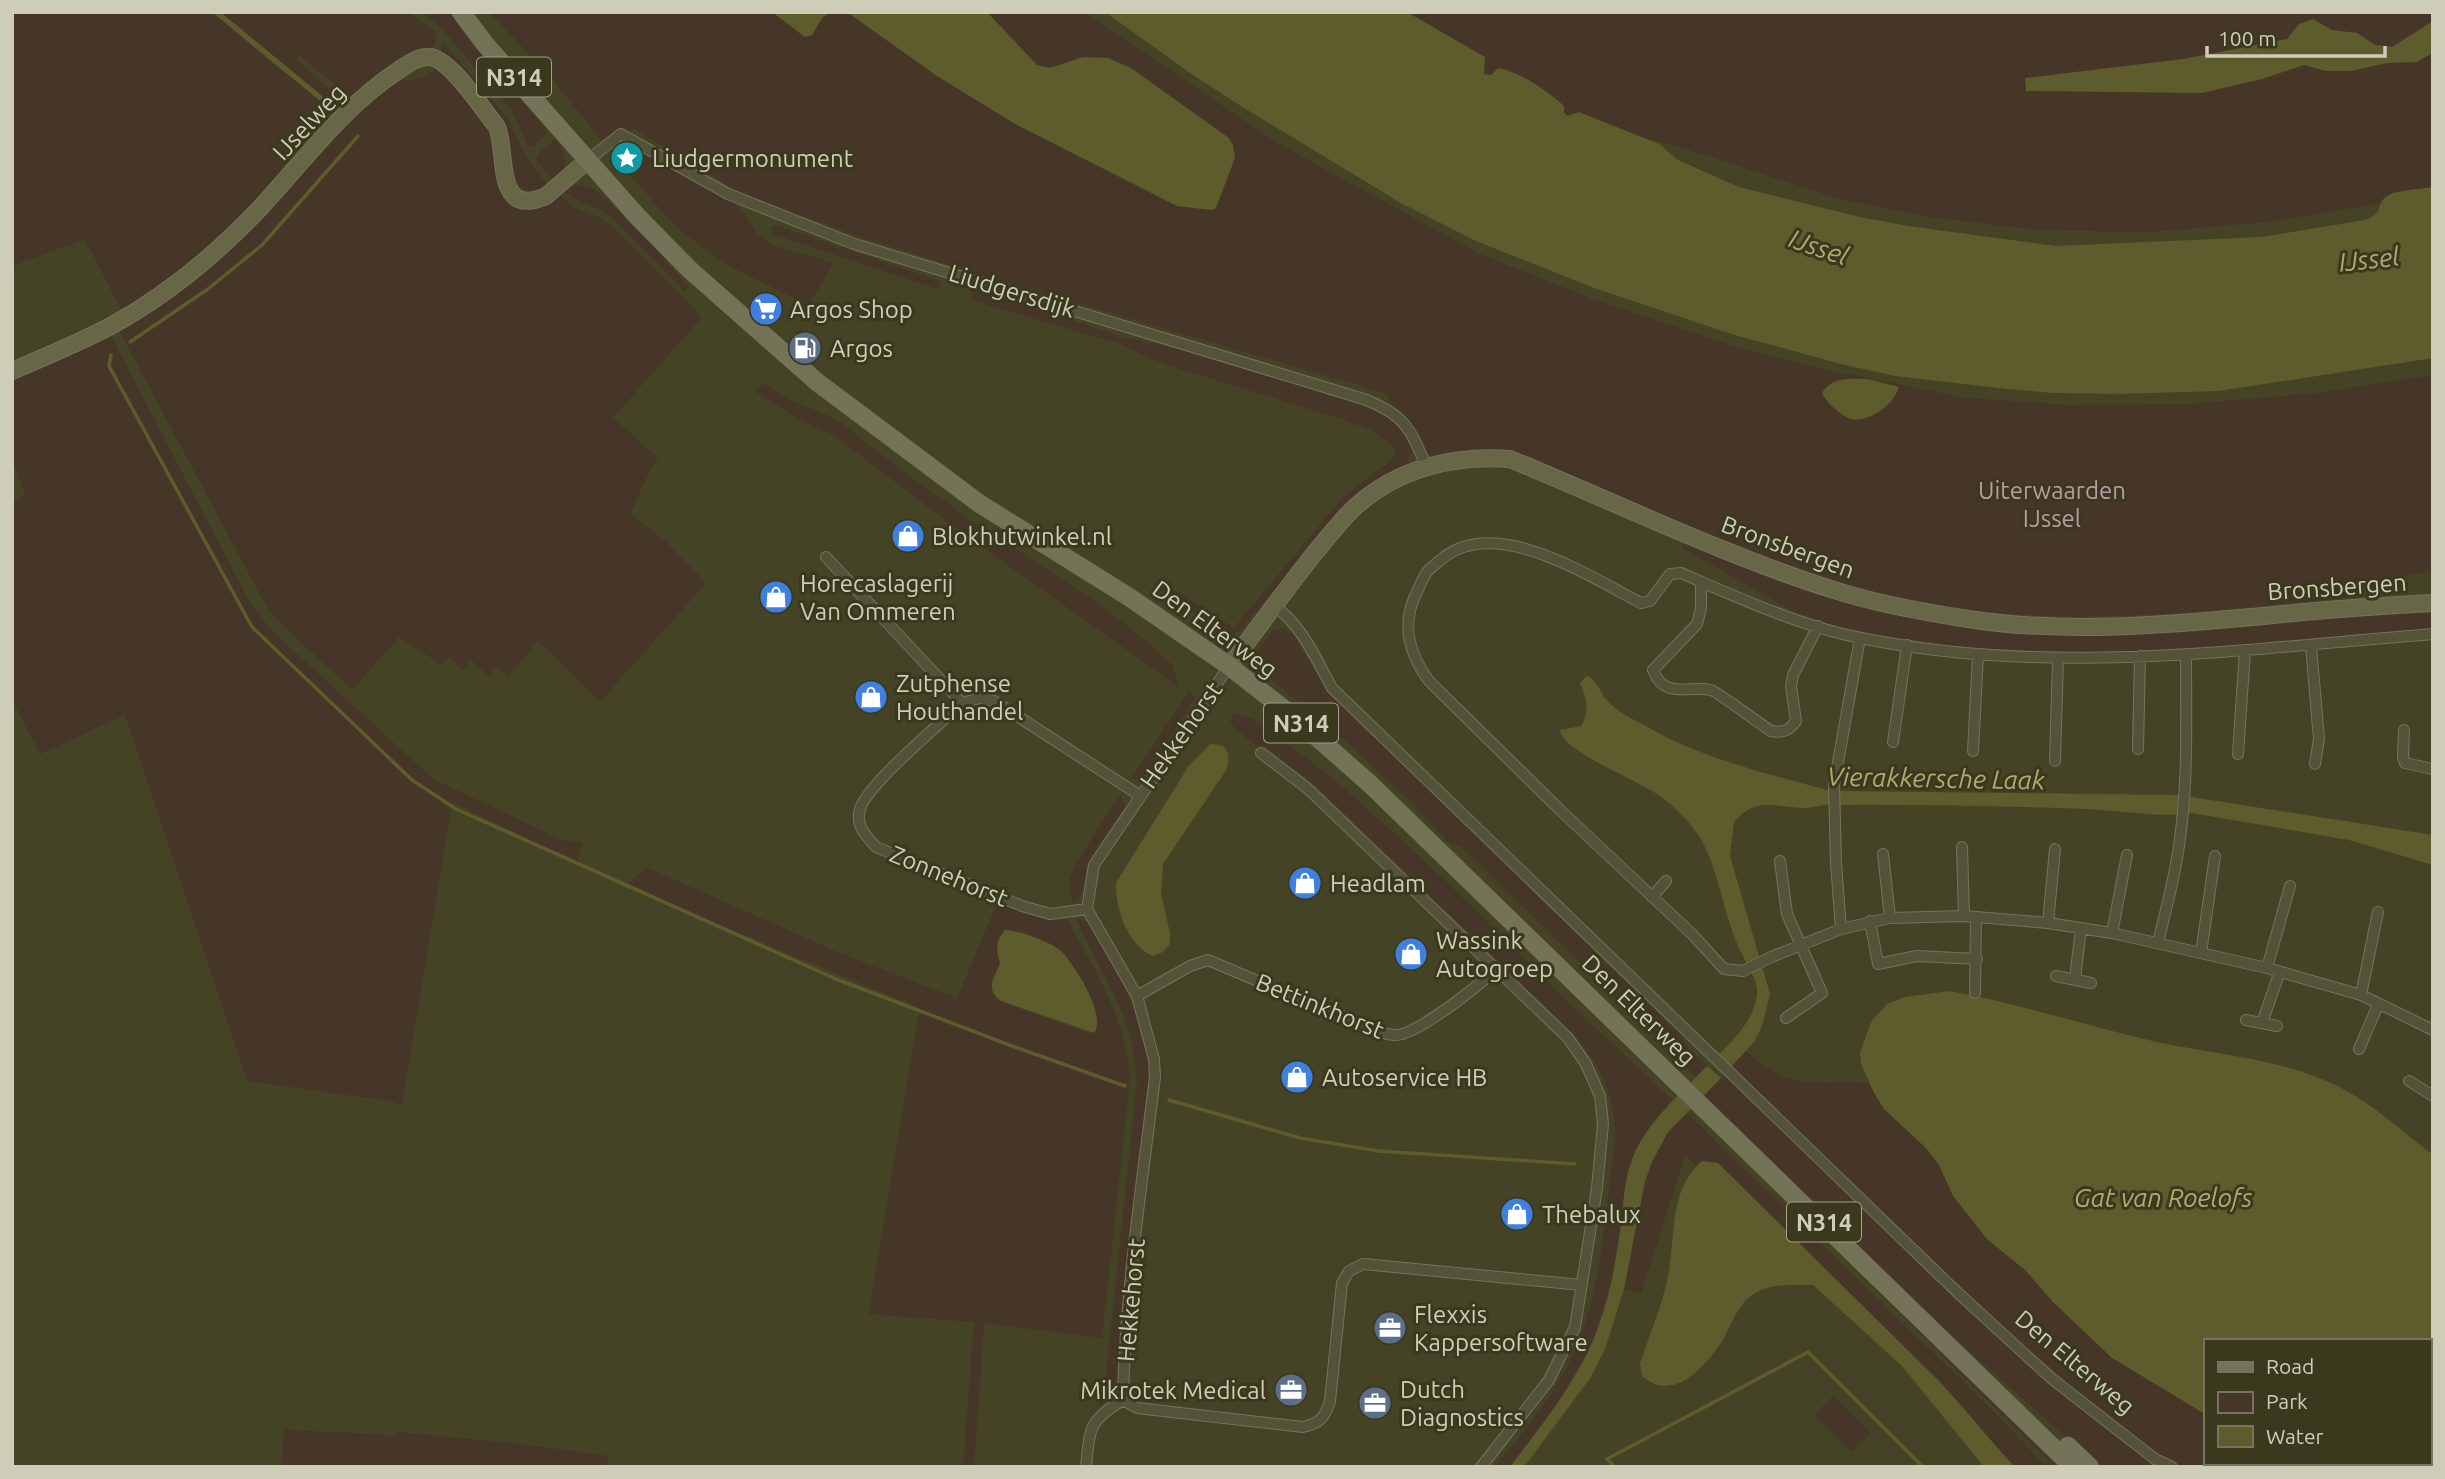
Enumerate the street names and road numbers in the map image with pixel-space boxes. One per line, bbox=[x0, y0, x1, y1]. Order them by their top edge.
road number: N314 bbox=[477, 58, 551, 96]
street label: IJselweg bbox=[267, 79, 351, 165]
street label: Liudgersdijk bbox=[946, 259, 1078, 323]
street label: Bronsbergen bbox=[1718, 510, 1858, 584]
street label: Bronsbergen bbox=[2266, 569, 2408, 605]
street label: Den Elterweg bbox=[1148, 575, 1282, 683]
street label: Hekkehorst bbox=[1134, 676, 1228, 793]
road number: N314 bbox=[1264, 704, 1338, 743]
street label: Zonnehorst bbox=[886, 840, 1012, 912]
street label: Den Elterweg bbox=[1577, 949, 1701, 1071]
street label: Bettinkhorst bbox=[1252, 968, 1388, 1044]
road number: N314 bbox=[1787, 1203, 1861, 1242]
street label: Hekkehorst bbox=[1112, 1237, 1150, 1363]
street label: Den Elterweg bbox=[2010, 1304, 2140, 1420]

